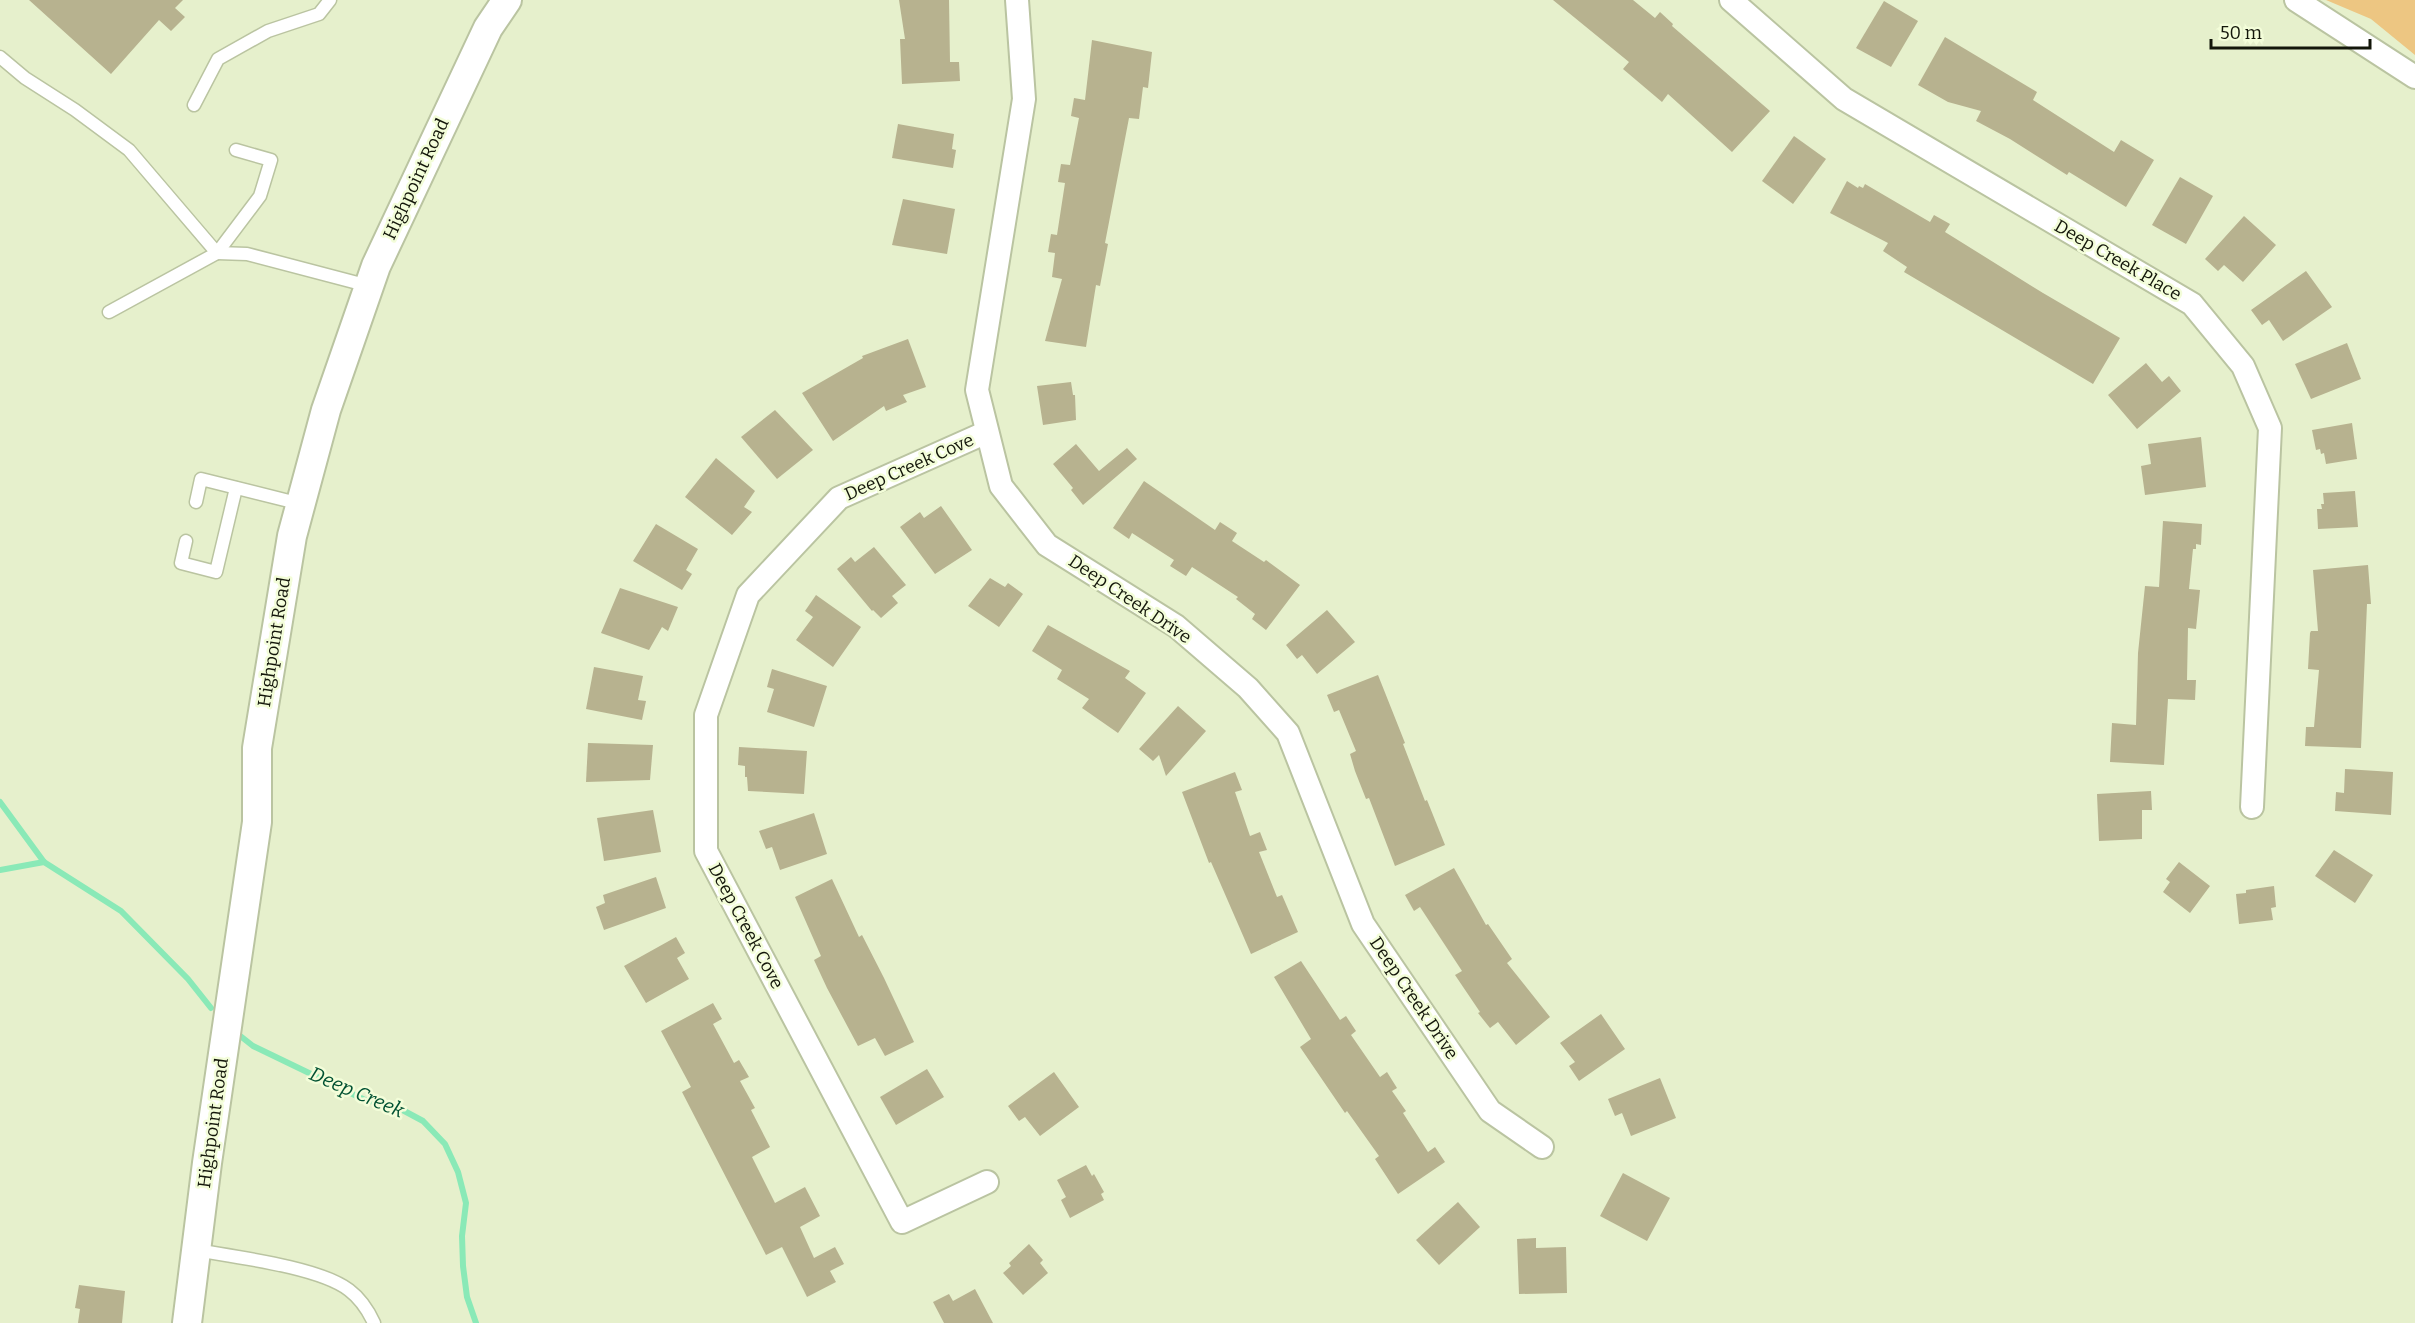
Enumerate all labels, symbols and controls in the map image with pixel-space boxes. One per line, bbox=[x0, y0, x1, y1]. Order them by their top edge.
scale bar bbox=[2211, 12, 2370, 50]
text: 50 m bbox=[2220, 22, 2262, 44]
street label: Highpoint Road bbox=[378, 115, 454, 243]
street label: Deep Creek Place bbox=[2051, 215, 2185, 305]
street label: Deep Creek Cove bbox=[841, 429, 977, 505]
street label: Deep Creek Drive bbox=[1064, 550, 1196, 648]
street label: Highpoint Road bbox=[253, 575, 295, 708]
street label: Deep Creek Cove bbox=[704, 859, 788, 993]
street label: Deep Creek Drive bbox=[1365, 932, 1463, 1064]
street label: Highpoint Road bbox=[193, 1056, 233, 1189]
water label: Deep Creek bbox=[306, 1061, 408, 1123]

